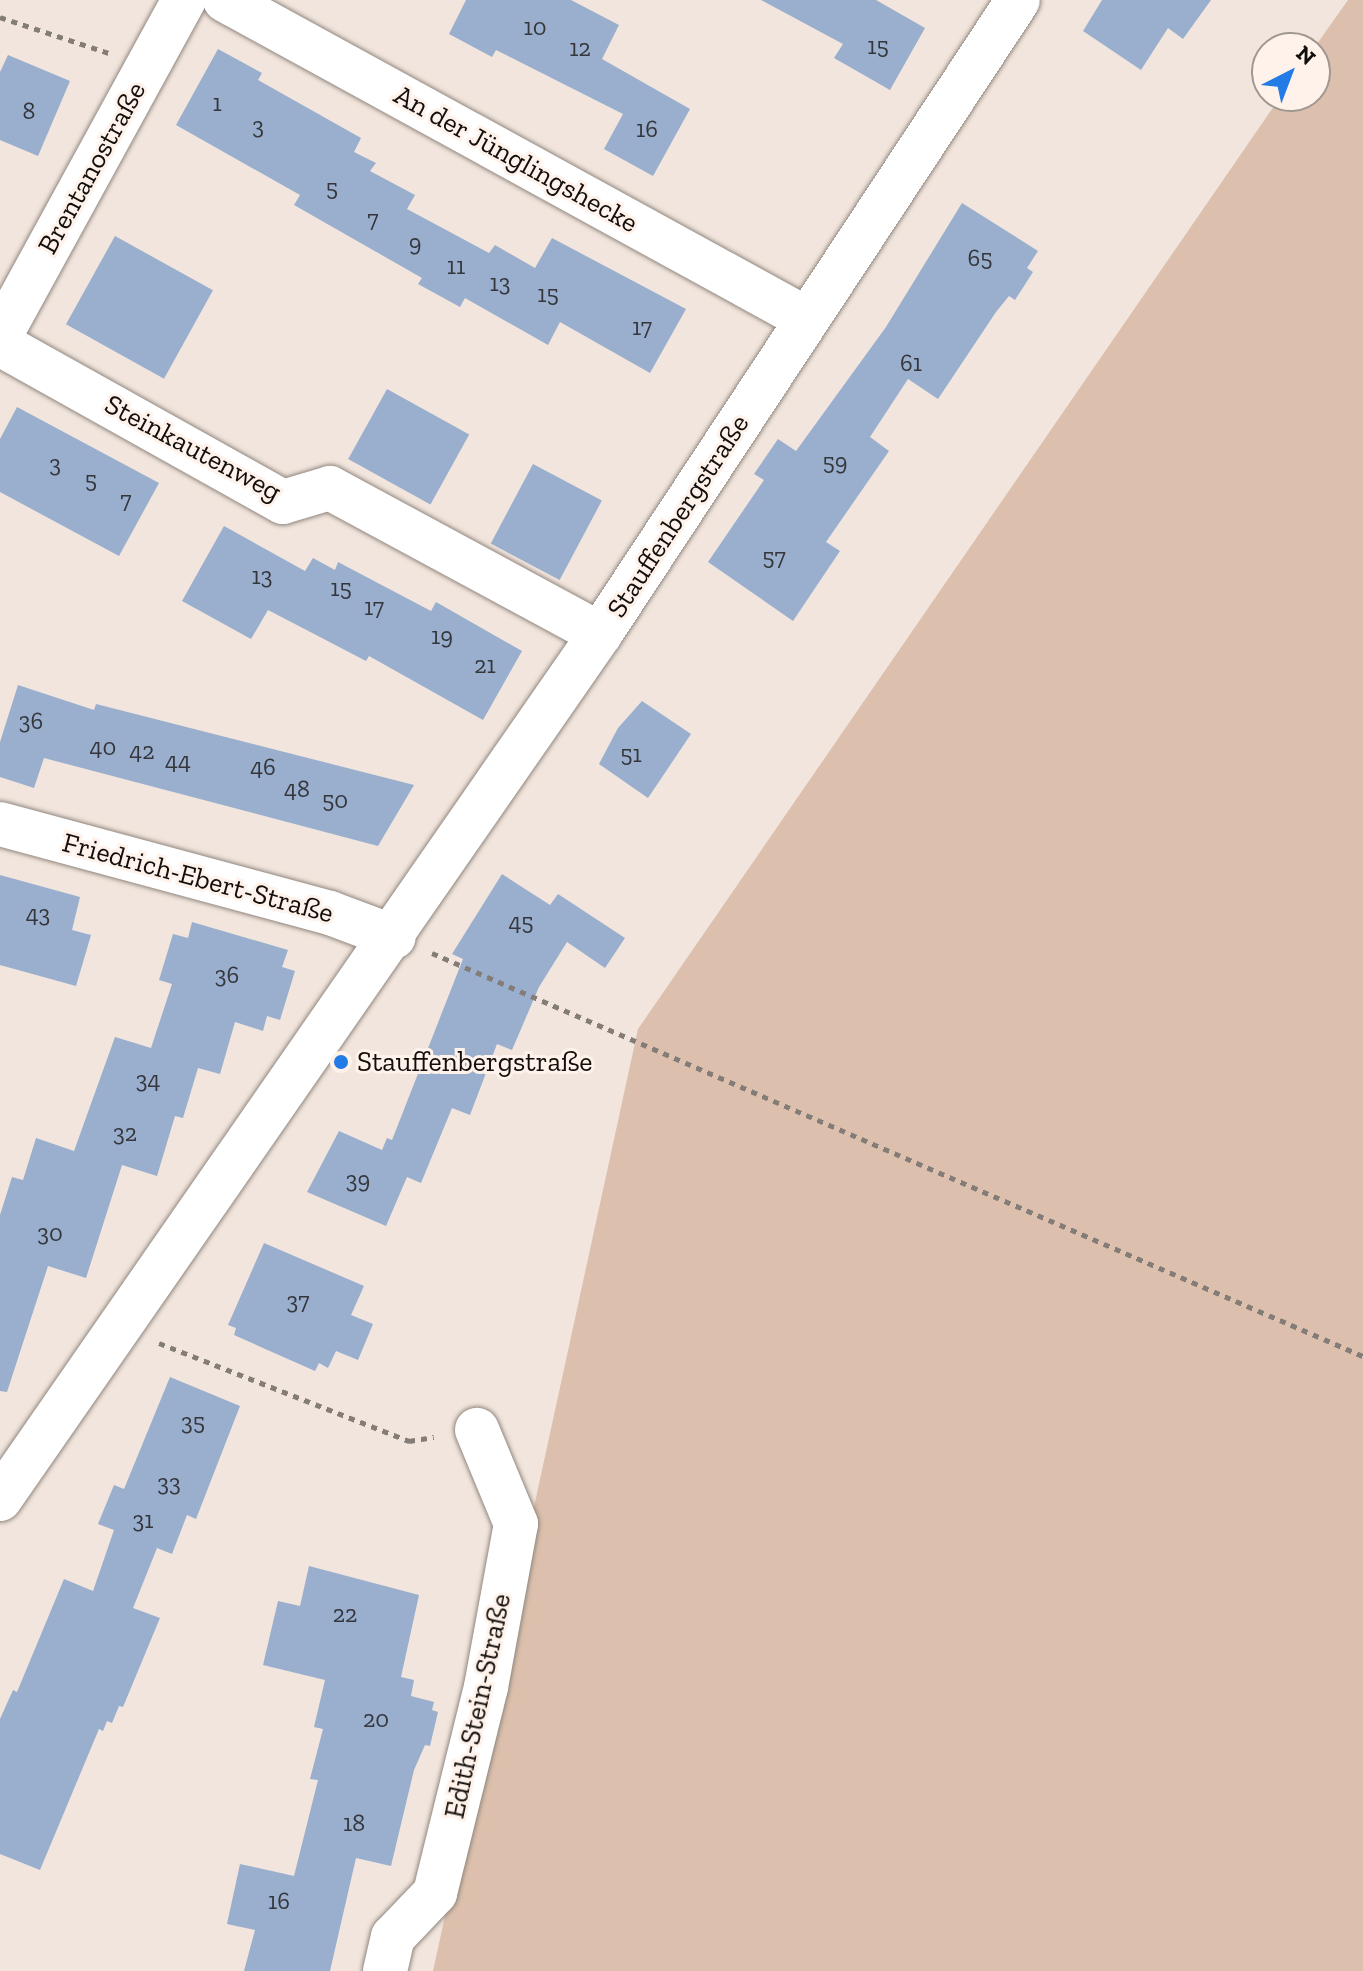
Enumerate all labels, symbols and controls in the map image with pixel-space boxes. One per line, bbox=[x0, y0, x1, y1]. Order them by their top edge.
house number: 10 bbox=[523, 13, 547, 41]
house number: 15 bbox=[867, 32, 889, 60]
north arrow bbox=[1251, 32, 1331, 112]
house number: 12 bbox=[569, 34, 591, 62]
text: N bbox=[1291, 40, 1321, 71]
street label: Brentanostraße bbox=[31, 76, 153, 260]
street label: An der Jünglingshecke bbox=[388, 78, 644, 240]
house number: 1 bbox=[212, 89, 222, 117]
house number: 8 bbox=[23, 97, 35, 125]
house number: 3 bbox=[252, 112, 264, 140]
house number: 16 bbox=[636, 115, 658, 143]
house number: 5 bbox=[326, 174, 338, 202]
house number: 7 bbox=[367, 205, 379, 233]
house number: 9 bbox=[409, 229, 421, 257]
house number: 65 bbox=[967, 244, 993, 272]
house number: 11 bbox=[447, 252, 465, 280]
house number: 13 bbox=[490, 269, 510, 297]
house number: 15 bbox=[537, 280, 559, 308]
house number: 17 bbox=[632, 313, 652, 341]
house number: 61 bbox=[900, 349, 922, 377]
street label: Steinkautenweg bbox=[99, 387, 287, 509]
street label: Stauffenbergstraße bbox=[600, 408, 756, 624]
house number: 59 bbox=[822, 448, 848, 476]
house number: 3 bbox=[49, 450, 61, 478]
house number: 5 bbox=[85, 466, 97, 494]
house number: 7 bbox=[120, 486, 132, 514]
house number: 57 bbox=[762, 543, 786, 571]
house number: 13 bbox=[252, 562, 272, 590]
house number: 15 bbox=[330, 574, 352, 602]
house number: 17 bbox=[364, 593, 384, 621]
house number: 19 bbox=[431, 622, 453, 650]
house number: 21 bbox=[474, 651, 496, 679]
house number: 36 bbox=[19, 707, 43, 735]
house number: 40 bbox=[90, 733, 116, 761]
house number: 42 bbox=[129, 737, 155, 765]
house number: 51 bbox=[620, 740, 642, 768]
house number: 44 bbox=[165, 747, 191, 775]
house number: 46 bbox=[250, 753, 276, 781]
house number: 48 bbox=[284, 775, 310, 803]
house number: 50 bbox=[322, 786, 348, 814]
street label: Friedrich-Ebert-Straße bbox=[59, 826, 337, 930]
house number: 43 bbox=[26, 900, 50, 928]
house number: 45 bbox=[508, 908, 534, 936]
house number: 36 bbox=[215, 961, 239, 989]
place label: Stauffenbergstraße bbox=[357, 1045, 592, 1079]
marker: Stauffenbergstraße bbox=[332, 1053, 350, 1071]
house number: 34 bbox=[136, 1066, 160, 1094]
house number: 32 bbox=[113, 1119, 137, 1147]
house number: 39 bbox=[346, 1166, 370, 1194]
house number: 30 bbox=[37, 1219, 63, 1247]
house number: 37 bbox=[286, 1287, 310, 1315]
house number: 35 bbox=[181, 1408, 205, 1436]
house number: 33 bbox=[157, 1469, 181, 1497]
house number: 31 bbox=[133, 1506, 153, 1534]
street label: Edith-Stein-Straße bbox=[438, 1591, 518, 1821]
house number: 22 bbox=[333, 1600, 357, 1628]
house number: 20 bbox=[363, 1705, 389, 1733]
house number: 18 bbox=[343, 1809, 365, 1837]
house number: 16 bbox=[268, 1887, 290, 1915]

